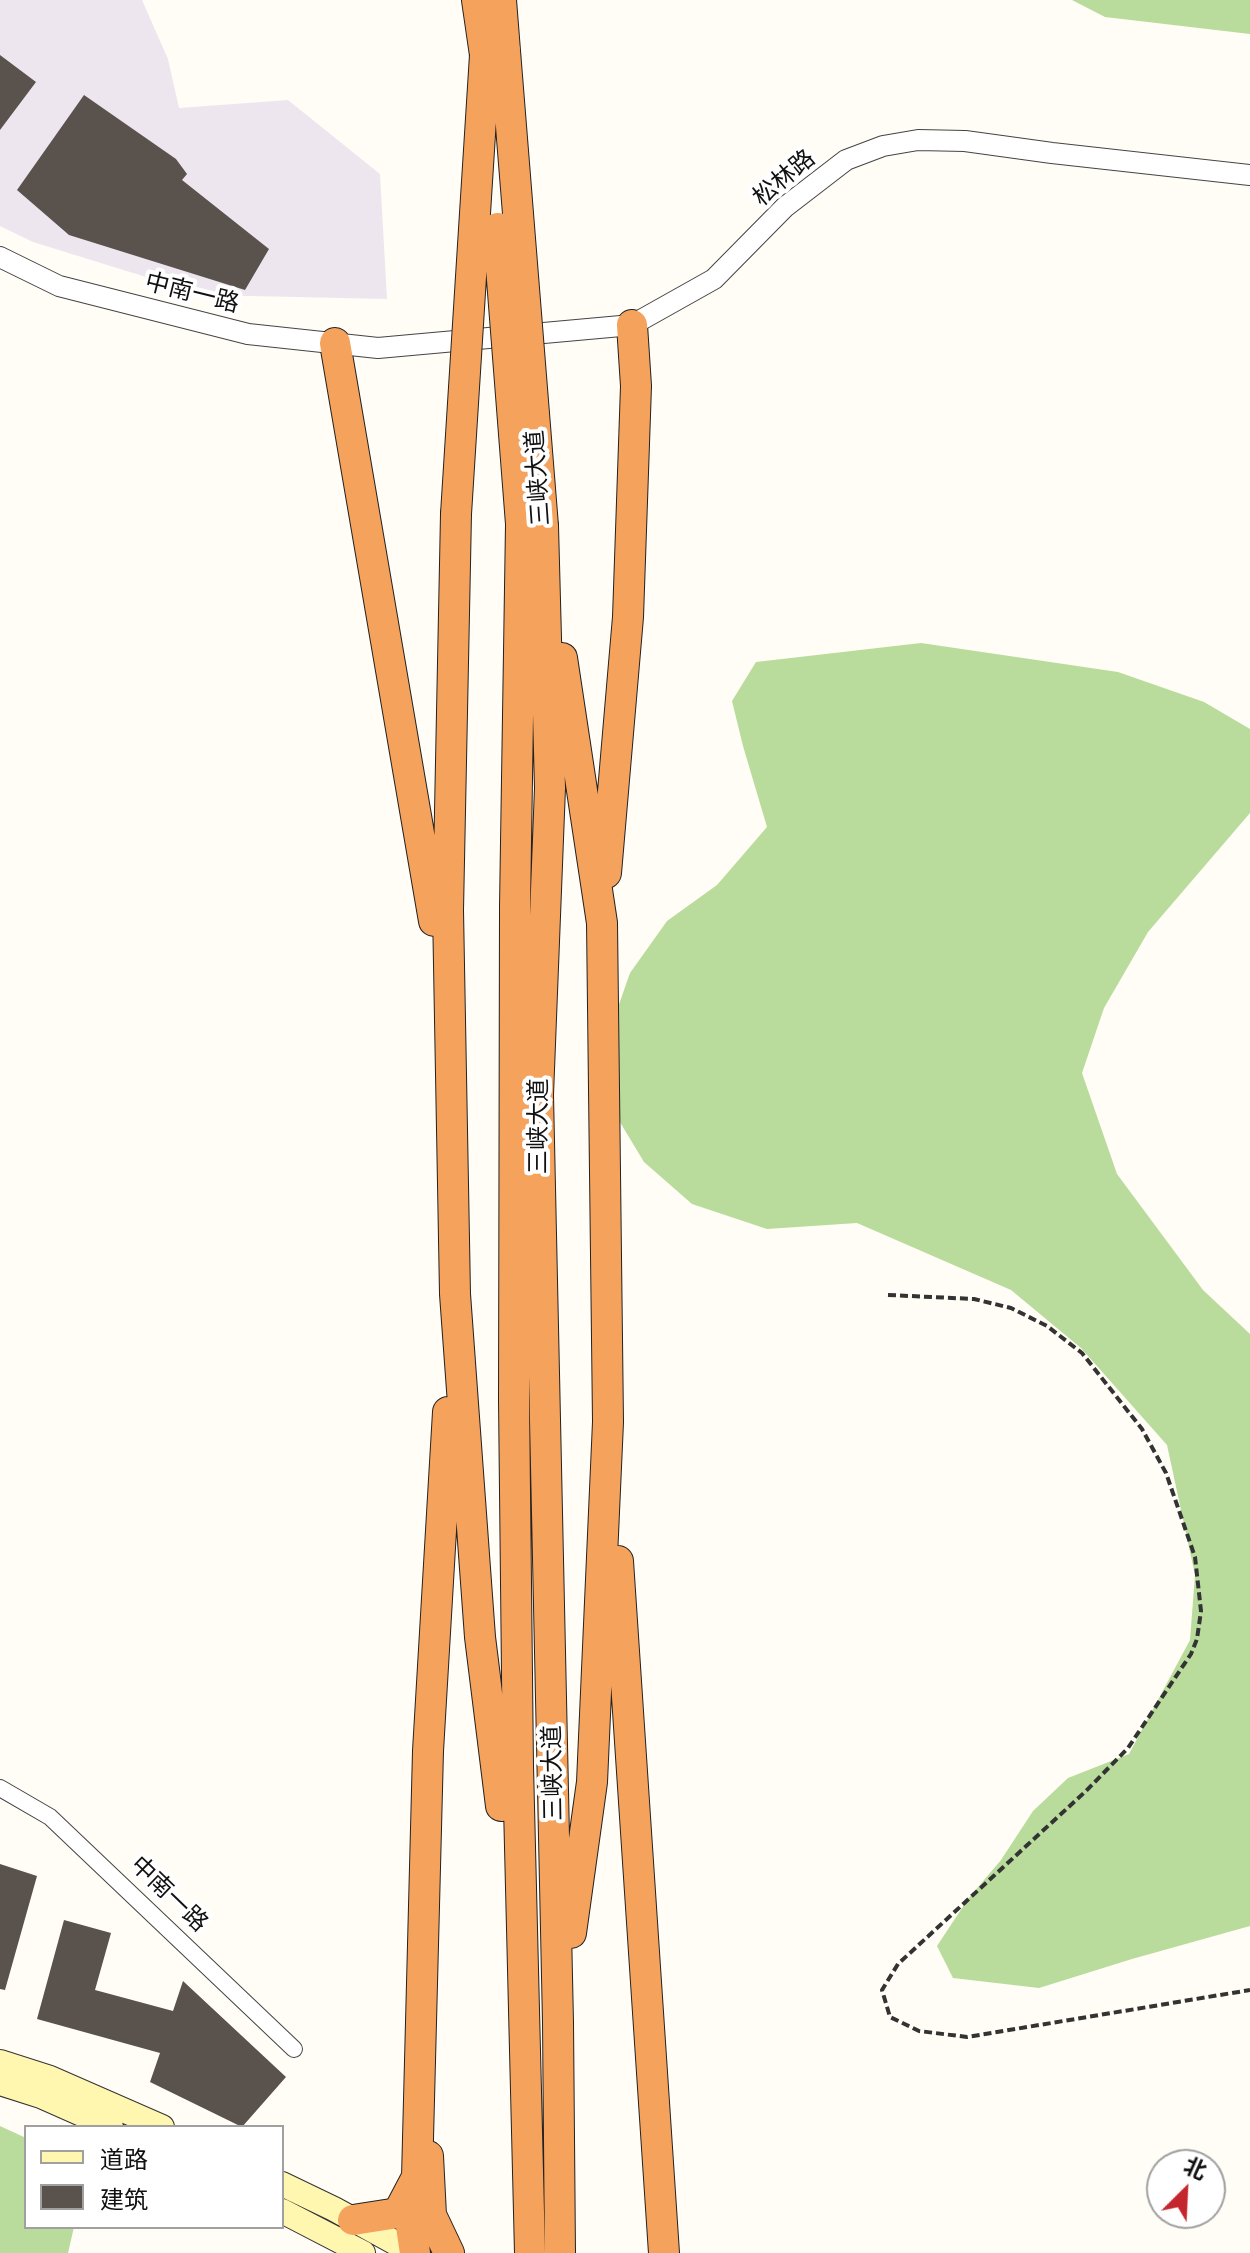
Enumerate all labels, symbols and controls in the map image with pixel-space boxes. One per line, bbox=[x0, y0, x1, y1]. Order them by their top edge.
street label: 松林路 bbox=[747, 144, 821, 212]
street label: 中南一路 bbox=[142, 267, 242, 319]
street label: 三峡大道 bbox=[520, 429, 556, 527]
street label: 三峡大道 bbox=[525, 1078, 553, 1174]
street label: 三峡大道 bbox=[538, 1725, 568, 1821]
street label: 中南一路 bbox=[124, 1850, 214, 1938]
legend bbox=[24, 2125, 284, 2229]
text: 道路 bbox=[100, 2146, 148, 2173]
north arrow bbox=[1146, 2149, 1226, 2229]
text: 北 bbox=[1180, 2153, 1210, 2184]
text: 建筑 bbox=[100, 2186, 148, 2213]

